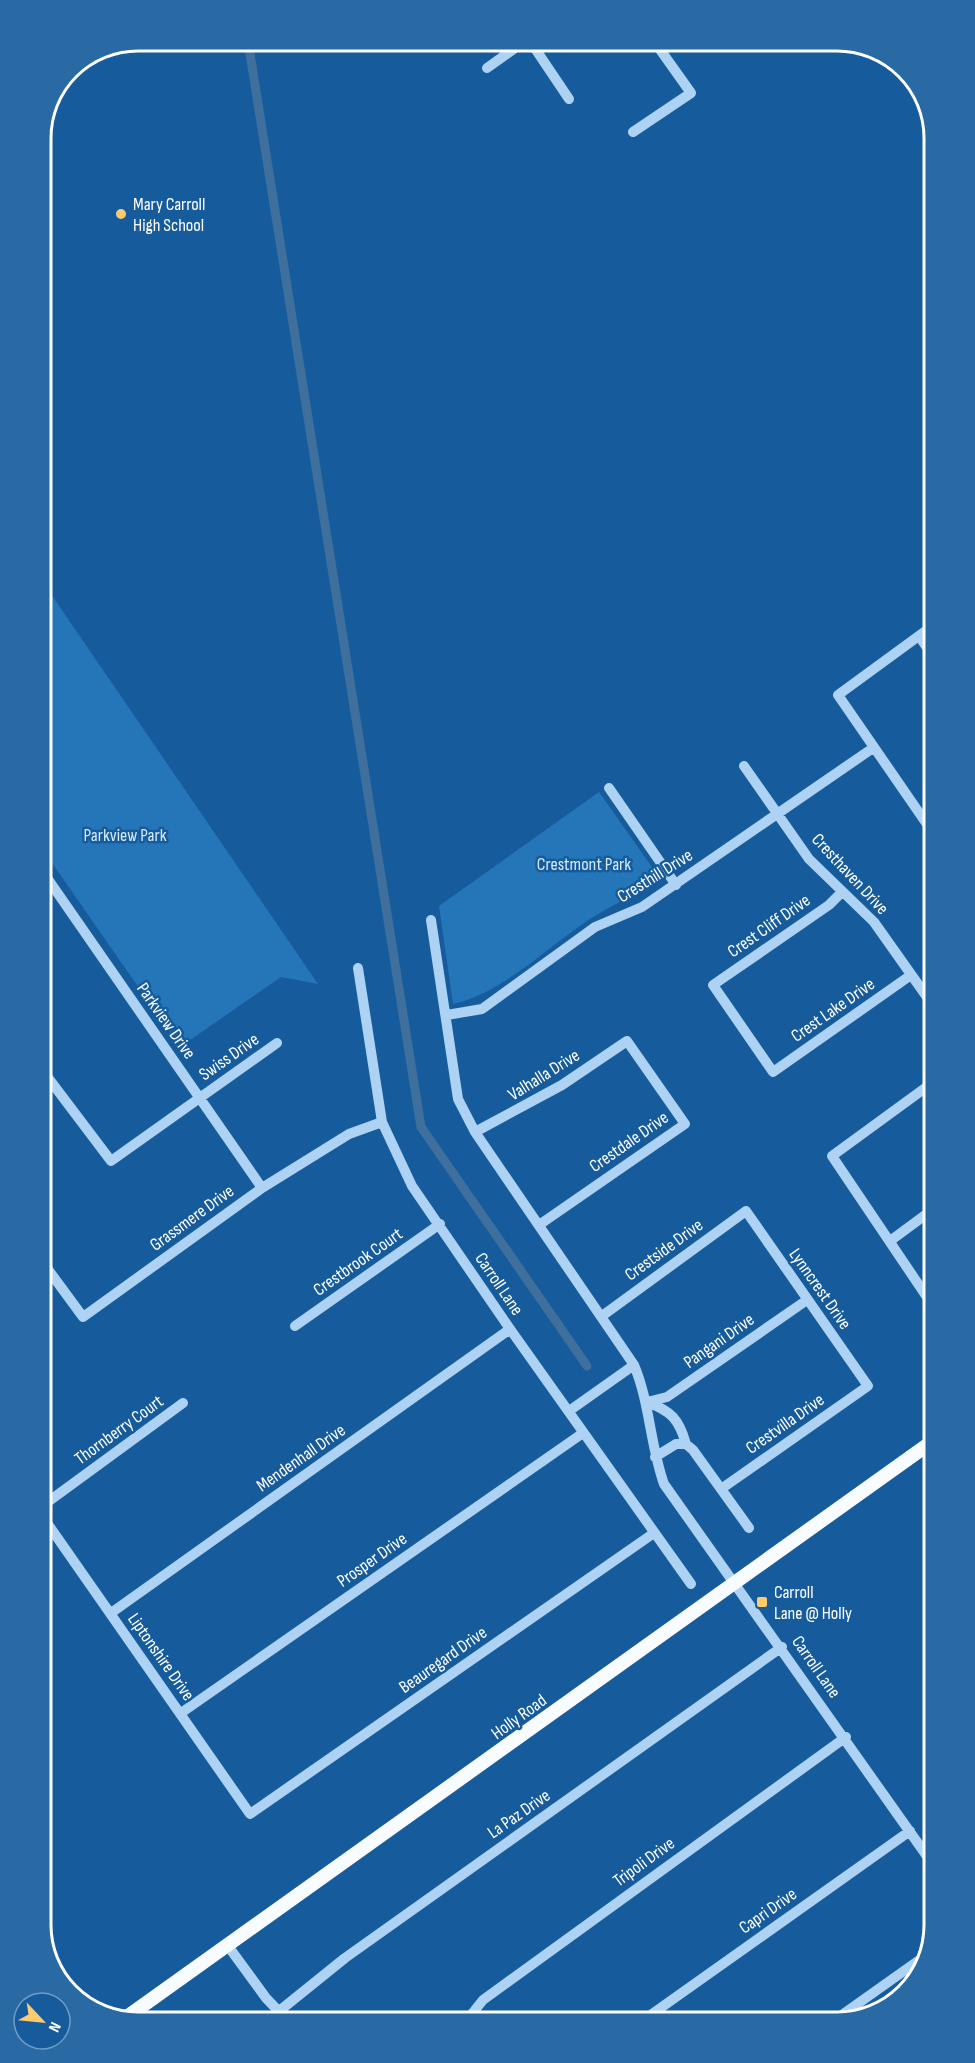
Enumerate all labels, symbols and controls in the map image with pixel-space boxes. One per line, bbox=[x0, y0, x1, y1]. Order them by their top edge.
place label: Mary Carroll High School bbox=[133, 194, 205, 236]
marker: Mary Carroll High School bbox=[114, 207, 128, 221]
park label: Parkview Park bbox=[83, 825, 167, 846]
street label: Cresthaven Drive bbox=[807, 829, 893, 919]
street label: Cresthill Drive bbox=[613, 845, 697, 907]
park label: Crestmont Park bbox=[537, 854, 631, 875]
street label: Crest Cliff Drive bbox=[724, 890, 814, 962]
street label: Crest Lake Drive bbox=[787, 973, 879, 1047]
street label: Parkview Drive bbox=[132, 979, 200, 1063]
street label: Swiss Drive bbox=[195, 1029, 263, 1085]
street label: Valhalla Drive bbox=[504, 1045, 584, 1105]
street label: Crestdale Drive bbox=[585, 1107, 673, 1177]
street label: Grassmere Drive bbox=[146, 1180, 238, 1256]
street label: Crestside Drive bbox=[621, 1215, 707, 1285]
street label: Crestbrook Court bbox=[309, 1223, 407, 1300]
street label: Lynncrest Drive bbox=[784, 1244, 856, 1334]
street label: Carroll Lane bbox=[470, 1249, 528, 1319]
street label: Pangani Drive bbox=[680, 1309, 758, 1373]
street label: Crestvilla Drive bbox=[742, 1389, 828, 1459]
street label: Thornberry Court bbox=[71, 1390, 168, 1469]
street label: Mendenhall Drive bbox=[253, 1420, 349, 1496]
street label: Prosper Drive bbox=[333, 1528, 411, 1592]
place label: Carroll Lane @ Holly bbox=[774, 1582, 852, 1624]
marker: Carroll Lane @ Holly bbox=[755, 1595, 769, 1609]
street label: Liptonshire Drive bbox=[123, 1609, 199, 1705]
street label: Beauregard Drive bbox=[395, 1622, 491, 1698]
street label: Carroll Lane bbox=[787, 1632, 845, 1702]
street label: Holly Road bbox=[487, 1690, 551, 1744]
street label: La Paz Drive bbox=[484, 1785, 554, 1843]
street label: Tripoli Drive bbox=[609, 1833, 679, 1891]
street label: Capri Drive bbox=[735, 1884, 801, 1938]
north arrow bbox=[12, 1991, 72, 2051]
text: N bbox=[44, 2019, 65, 2035]

